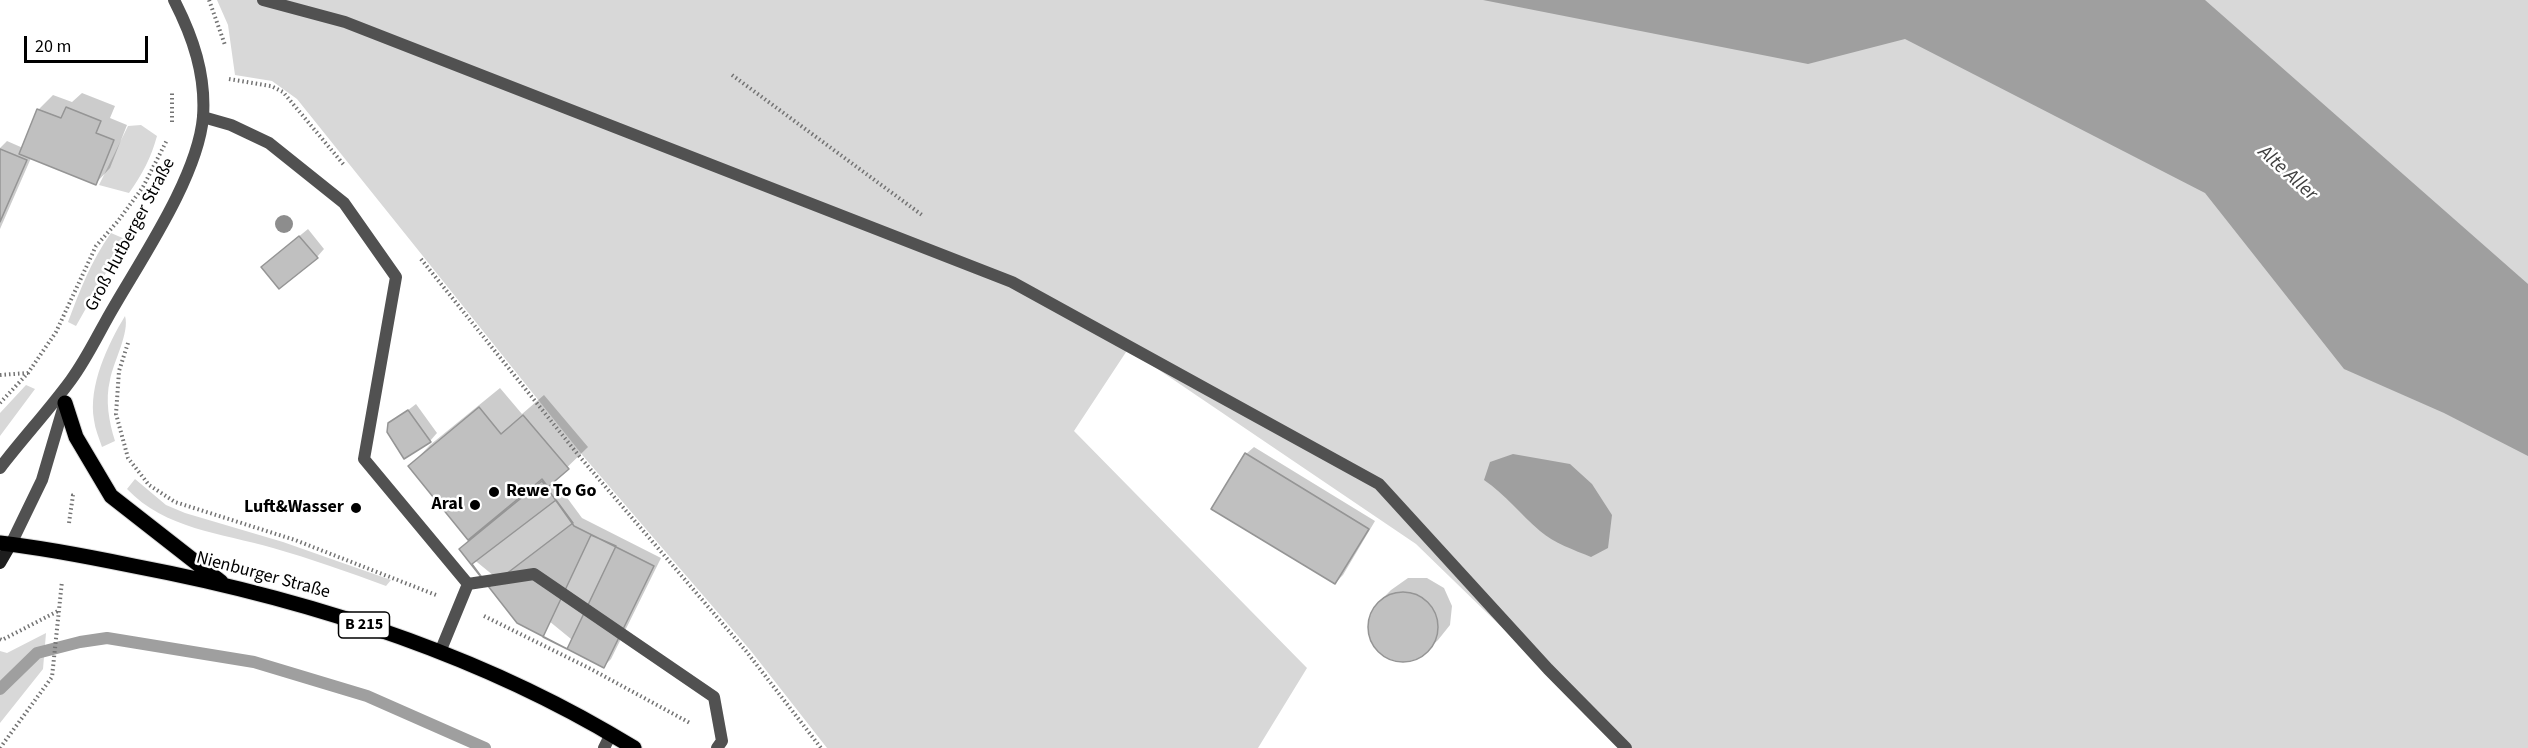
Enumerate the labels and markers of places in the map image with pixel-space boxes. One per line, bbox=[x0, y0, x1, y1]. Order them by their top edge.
place label: Rewe To Go bbox=[506, 481, 597, 503]
marker: Rewe To Go bbox=[487, 485, 501, 499]
place label: Aral bbox=[431, 494, 463, 516]
place label: Luft&Wasser bbox=[244, 497, 344, 519]
marker: Aral bbox=[468, 498, 482, 512]
marker: Luft&Wasser bbox=[349, 501, 363, 515]

